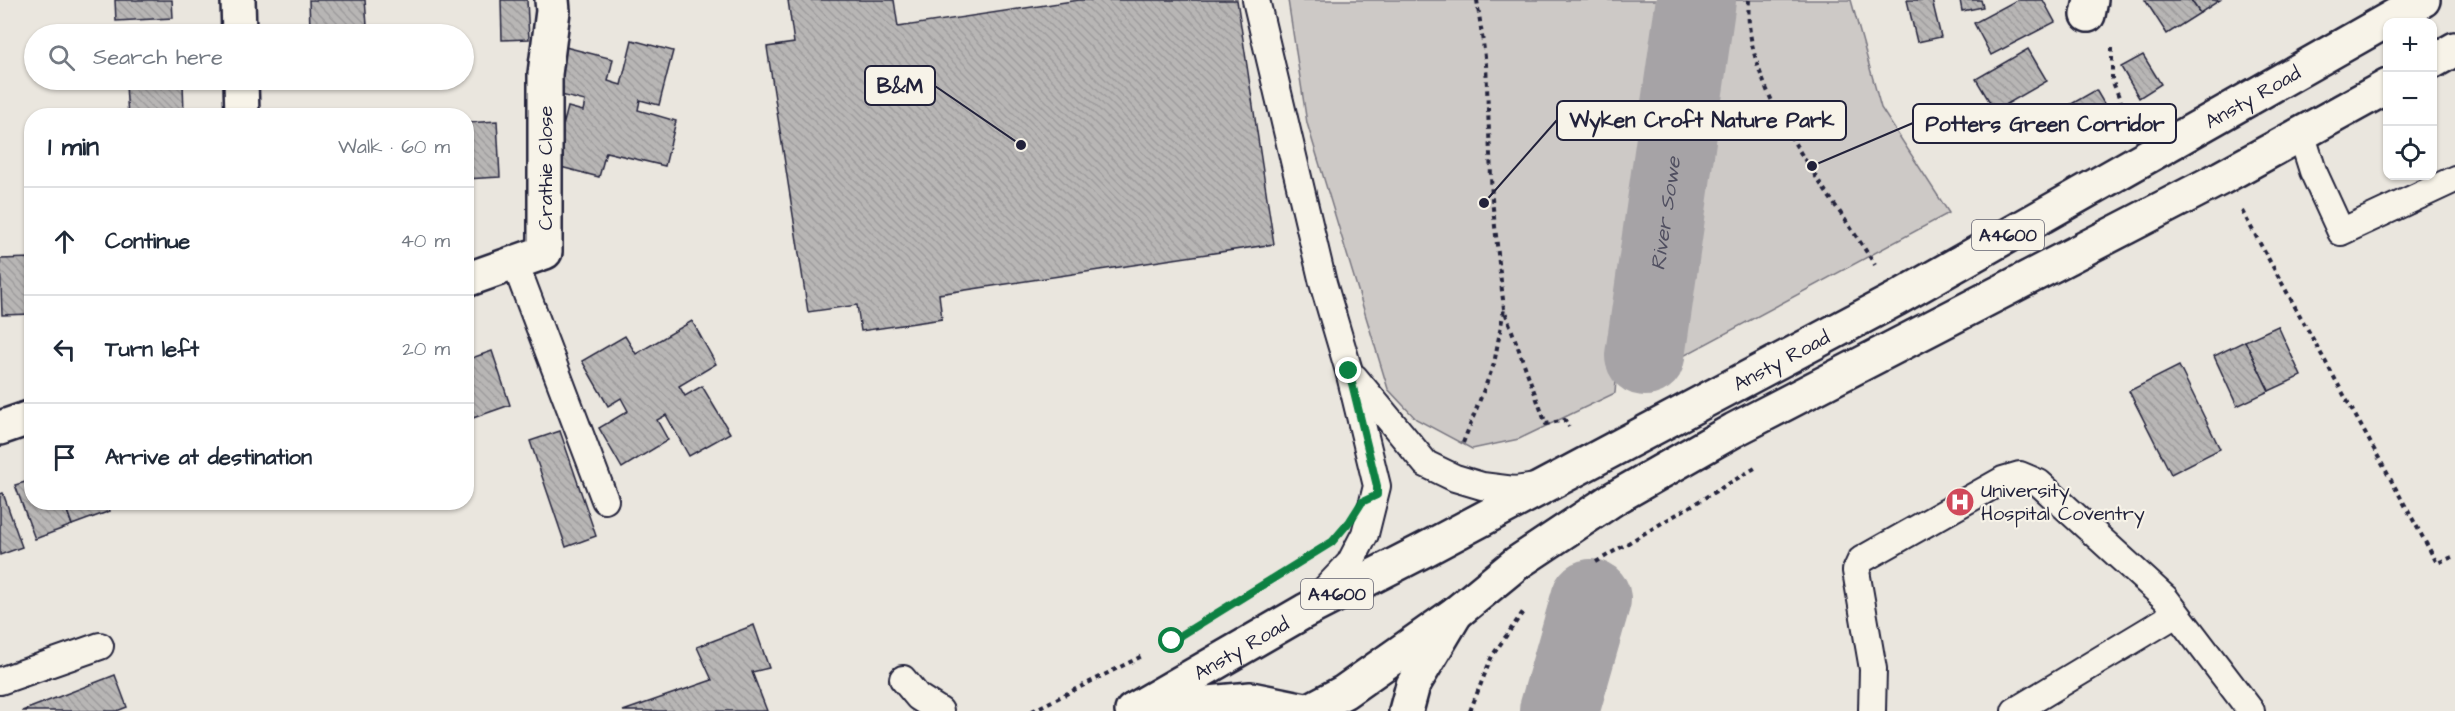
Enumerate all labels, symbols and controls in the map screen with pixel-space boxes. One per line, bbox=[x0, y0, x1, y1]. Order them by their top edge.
map controls bbox=[2383, 18, 2437, 180]
button: + bbox=[2383, 18, 2437, 72]
search box bbox=[24, 24, 474, 90]
icon: search bbox=[45, 41, 78, 74]
text: Search here bbox=[93, 42, 223, 73]
street label: Ansty Road bbox=[2200, 59, 2306, 136]
callout: B&M bbox=[865, 66, 935, 105]
text: B&M bbox=[877, 72, 924, 101]
button: − bbox=[2383, 72, 2437, 126]
callout: Wyken Croft Nature Park bbox=[1557, 101, 1846, 140]
callout: Potters Green Corridor bbox=[1913, 104, 2176, 143]
street label: Crathie Close bbox=[532, 106, 560, 230]
text: Wyken Croft Nature Park bbox=[1568, 106, 1835, 138]
text: Potters Green Corridor bbox=[1925, 110, 2165, 139]
button: locate bbox=[2383, 126, 2437, 180]
text: 1 min bbox=[48, 129, 99, 165]
text: Walk · 60 m bbox=[338, 133, 450, 161]
water label: River Sowe bbox=[1643, 153, 1689, 272]
road number: A4600 bbox=[1972, 220, 2044, 250]
icon: ahead bbox=[48, 225, 81, 258]
text: Continue bbox=[105, 226, 190, 257]
text: 40 m bbox=[400, 227, 450, 255]
street label: Ansty Road bbox=[1728, 324, 1835, 398]
icon: left bbox=[48, 333, 81, 366]
text: Turn left bbox=[105, 334, 199, 365]
text: 20 m bbox=[402, 335, 450, 363]
route end bbox=[1335, 357, 1361, 383]
icon: arrive bbox=[48, 441, 81, 474]
text: Arrive at destination bbox=[105, 442, 312, 473]
place label: University Hospital Coventry bbox=[1981, 477, 2145, 529]
hospital icon: University Hospital Coventry bbox=[1944, 486, 1976, 518]
road number: A4600 bbox=[1301, 579, 1373, 609]
street label: Ansty Road bbox=[1189, 610, 1294, 687]
route start bbox=[1158, 627, 1184, 653]

